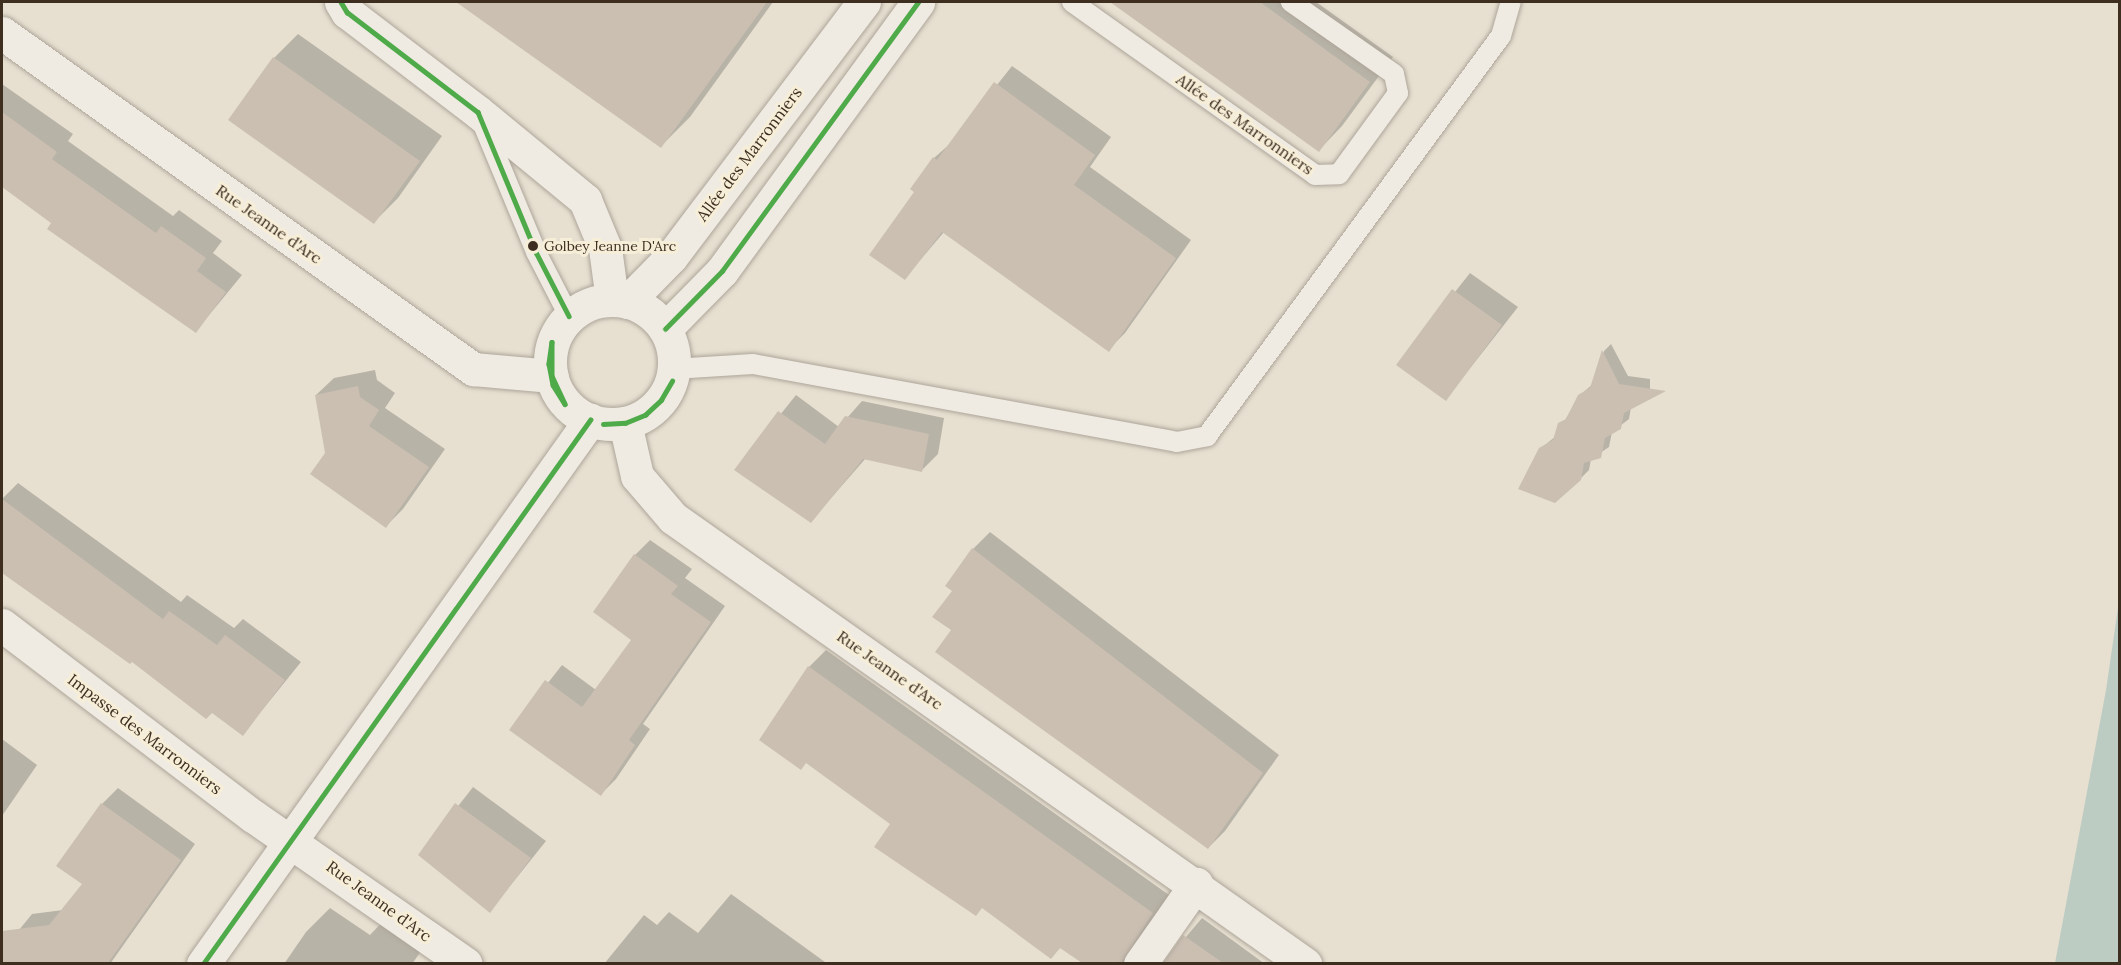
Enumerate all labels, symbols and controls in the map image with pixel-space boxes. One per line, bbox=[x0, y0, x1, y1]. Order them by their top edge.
street label: Allée des Marronniers bbox=[1173, 69, 1317, 179]
street label: Allée des Marronniers bbox=[692, 83, 806, 225]
street label: Rue Jeanne d'Arc bbox=[212, 180, 326, 268]
place label: Golbey Jeanne D'Arc bbox=[544, 238, 676, 254]
marker: Golbey Jeanne D'Arc bbox=[527, 240, 539, 252]
street label: Rue Jeanne d'Arc bbox=[833, 626, 947, 714]
street label: Impasse des Marronniers bbox=[64, 670, 226, 798]
street label: Rue Jeanne d'Arc bbox=[323, 857, 435, 945]

